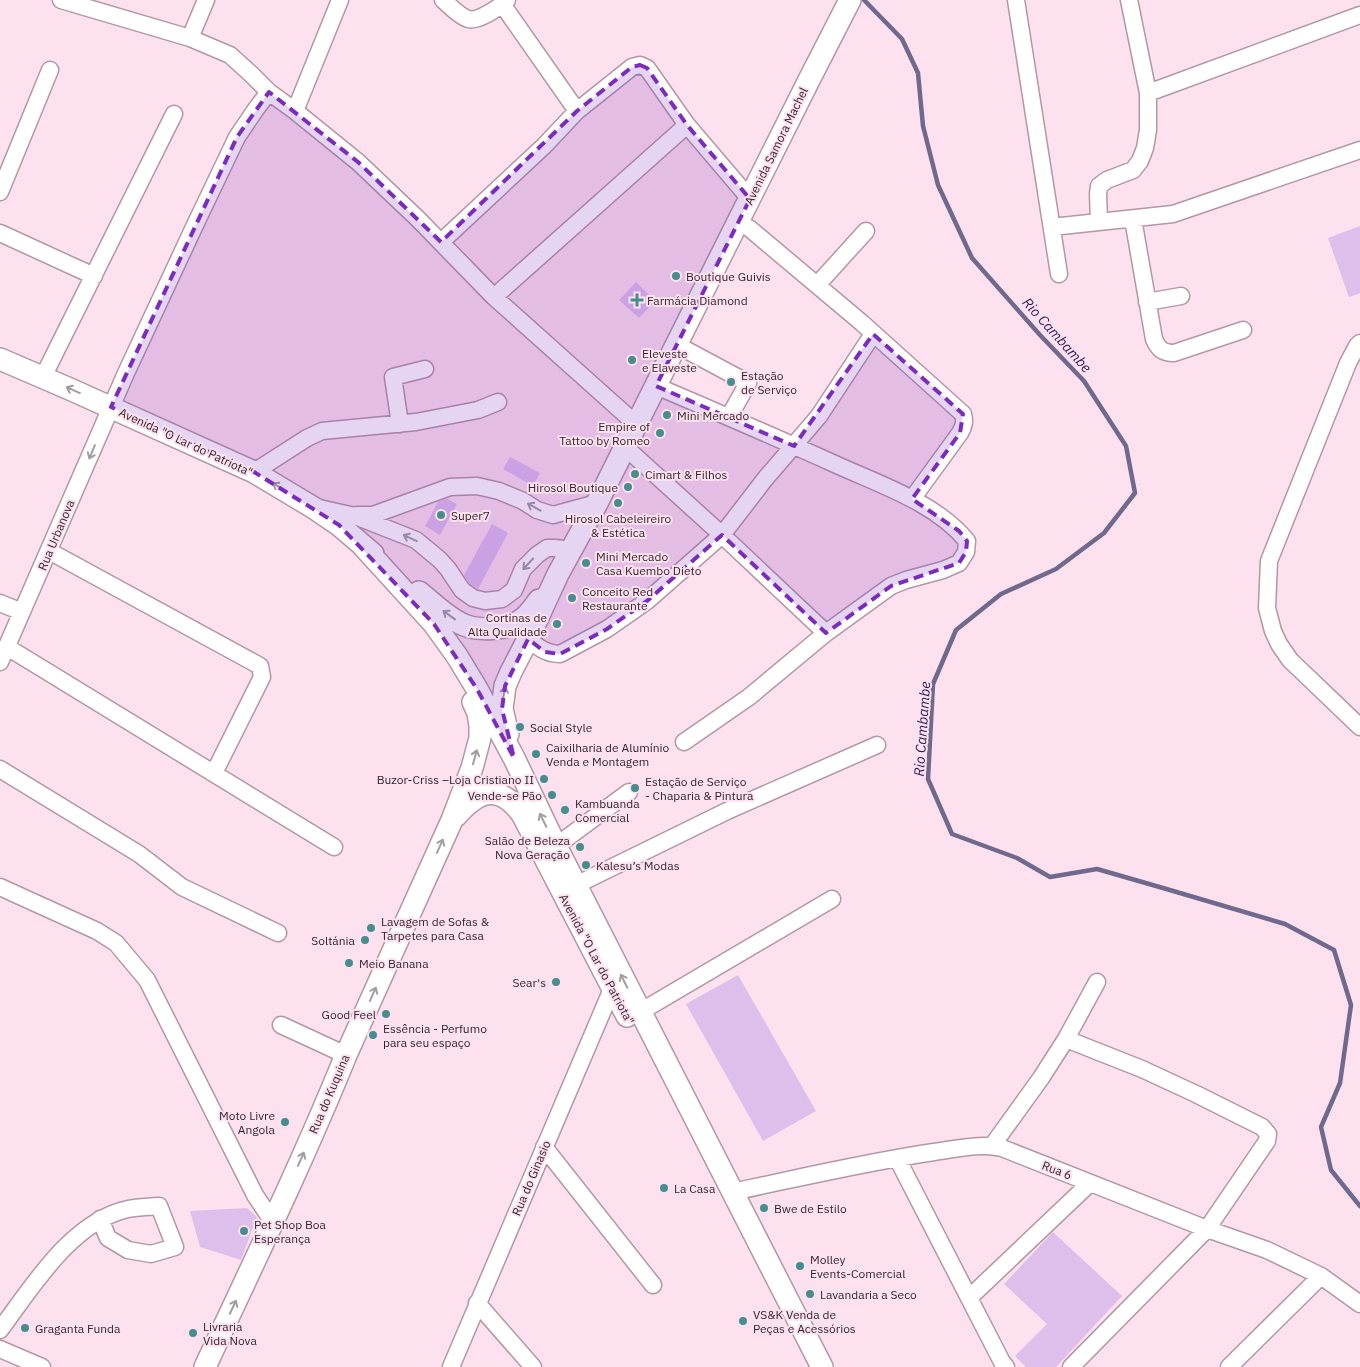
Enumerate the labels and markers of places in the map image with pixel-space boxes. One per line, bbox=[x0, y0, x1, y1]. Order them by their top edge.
place label: Boutique Guivis bbox=[686, 269, 771, 284]
marker: Boutique Guivis bbox=[670, 270, 682, 282]
place label: Farmácia Diamond bbox=[647, 293, 748, 308]
marker: Farmácia Diamond bbox=[631, 294, 643, 306]
place label: Eleveste e Elaveste bbox=[642, 346, 697, 375]
marker: Eleveste e Elaveste bbox=[626, 354, 638, 366]
place label: Estação de Serviço bbox=[741, 368, 797, 397]
marker: Estação de Serviço bbox=[725, 376, 737, 388]
place label: Mini Mercado bbox=[677, 408, 749, 423]
marker: Mini Mercado bbox=[661, 409, 673, 421]
place label: Empire of Tattoo by Romeo bbox=[559, 419, 650, 448]
marker: Empire of Tattoo by Romeo bbox=[654, 427, 666, 439]
place label: Cimart & Filhos bbox=[645, 467, 728, 482]
marker: Cimart & Filhos bbox=[629, 468, 641, 480]
place label: Hirosol Boutique bbox=[528, 480, 618, 495]
marker: Hirosol Boutique bbox=[622, 481, 634, 493]
marker: Hirosol Cabeleireiro & Estética bbox=[612, 497, 624, 509]
place label: Super7 bbox=[451, 508, 490, 523]
marker: Super7 bbox=[435, 509, 447, 521]
place label: Hirosol Cabeleireiro & Estética bbox=[565, 511, 672, 540]
place label: Mini Mercado Casa Kuembo Dieto bbox=[596, 549, 702, 578]
marker: Mini Mercado Casa Kuembo Dieto bbox=[580, 557, 592, 569]
place label: Conceito Red Restaurante bbox=[582, 584, 653, 613]
marker: Conceito Red Restaurante bbox=[566, 592, 578, 604]
place label: Cortinas de Alta Qualidade bbox=[468, 610, 547, 639]
marker: Cortinas de Alta Qualidade bbox=[551, 618, 563, 630]
place label: Social Style bbox=[530, 720, 593, 735]
marker: Social Style bbox=[514, 721, 526, 733]
place label: Caixilharia de Alumínio Venda e Montagem bbox=[546, 740, 670, 769]
marker: Caixilharia de Alumínio Venda e Montagem bbox=[530, 748, 542, 760]
place label: Buzor-Criss –Loja Cristiano II bbox=[377, 772, 534, 787]
marker: Buzor-Criss –Loja Cristiano II bbox=[538, 773, 550, 785]
place label: Estação de Serviço - Chaparia & Pintura bbox=[645, 774, 754, 803]
marker: Estação de Serviço - Chaparia & Pintura bbox=[629, 782, 641, 794]
place label: Vende-se Pão bbox=[468, 788, 542, 803]
marker: Vende-se Pão bbox=[546, 789, 558, 801]
place label: Kambuanda Comercial bbox=[575, 796, 640, 825]
marker: Kambuanda Comercial bbox=[559, 804, 571, 816]
place label: Salão de Beleza Nova Geração bbox=[485, 833, 571, 862]
marker: Salão de Beleza Nova Geração bbox=[574, 841, 586, 853]
place label: Kalesu’s Modas bbox=[596, 858, 680, 873]
marker: Kalesu’s Modas bbox=[580, 859, 592, 871]
place label: Lavagem de Sofas & Tarpetes para Casa bbox=[381, 914, 490, 943]
marker: Lavagem de Sofas & Tarpetes para Casa bbox=[365, 922, 377, 934]
place label: Soltánia bbox=[311, 933, 356, 948]
marker: Soltánia bbox=[359, 934, 371, 946]
place label: Meio Banana bbox=[359, 956, 429, 971]
marker: Meio Banana bbox=[343, 957, 355, 969]
place label: Sear's bbox=[513, 975, 546, 990]
marker: Sear's bbox=[550, 976, 562, 988]
place label: Good Feel bbox=[322, 1007, 376, 1022]
marker: Good Feel bbox=[380, 1008, 392, 1020]
place label: Essência - Perfumo para seu espaço bbox=[383, 1021, 487, 1050]
marker: Essência - Perfumo para seu espaço bbox=[367, 1029, 379, 1041]
place label: Moto Livre Angola bbox=[219, 1108, 276, 1137]
marker: Moto Livre Angola bbox=[279, 1116, 291, 1128]
place label: La Casa bbox=[674, 1181, 716, 1196]
marker: La Casa bbox=[658, 1182, 670, 1194]
place label: Bwe de Estilo bbox=[774, 1201, 847, 1216]
marker: Bwe de Estilo bbox=[758, 1202, 770, 1214]
place label: Pet Shop Boa Esperança bbox=[254, 1217, 327, 1246]
marker: Pet Shop Boa Esperança bbox=[238, 1225, 250, 1237]
place label: Molley Events-Comercial bbox=[810, 1252, 905, 1281]
marker: Molley Events-Comercial bbox=[794, 1260, 806, 1272]
place label: Lavandaria a Seco bbox=[820, 1287, 917, 1302]
marker: Lavandaria a Seco bbox=[804, 1288, 816, 1300]
place label: VS&K Venda de Peças e Acessórios bbox=[753, 1307, 856, 1336]
marker: VS&K Venda de Peças e Acessórios bbox=[737, 1315, 749, 1327]
place label: Livraria Vida Nova bbox=[203, 1319, 257, 1348]
place label: Graganta Funda bbox=[35, 1321, 121, 1336]
marker: Graganta Funda bbox=[19, 1322, 31, 1334]
marker: Livraria Vida Nova bbox=[187, 1327, 199, 1339]

